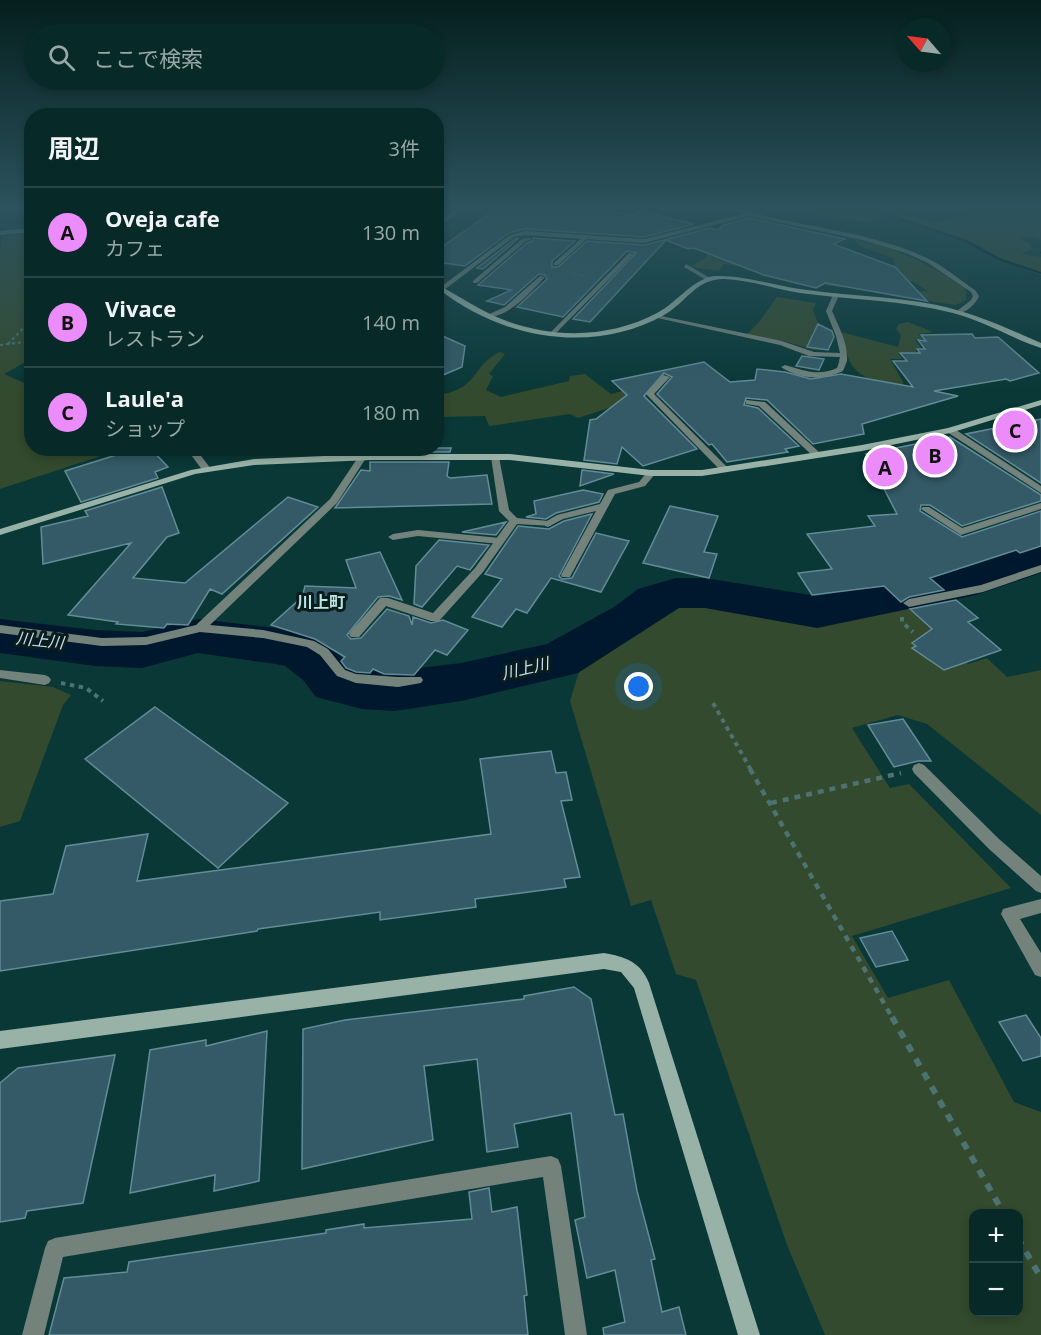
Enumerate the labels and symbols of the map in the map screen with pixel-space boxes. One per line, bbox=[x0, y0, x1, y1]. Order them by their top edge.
north arrow bbox=[897, 18, 951, 72]
pin: C bbox=[996, 408, 1034, 452]
pin: B bbox=[916, 432, 954, 478]
pin: A bbox=[866, 444, 904, 490]
district label: 川上町 bbox=[297, 591, 345, 613]
water label: 川上川 bbox=[15, 627, 67, 654]
water label: 川上川 bbox=[499, 651, 553, 684]
your location bbox=[624, 672, 653, 701]

